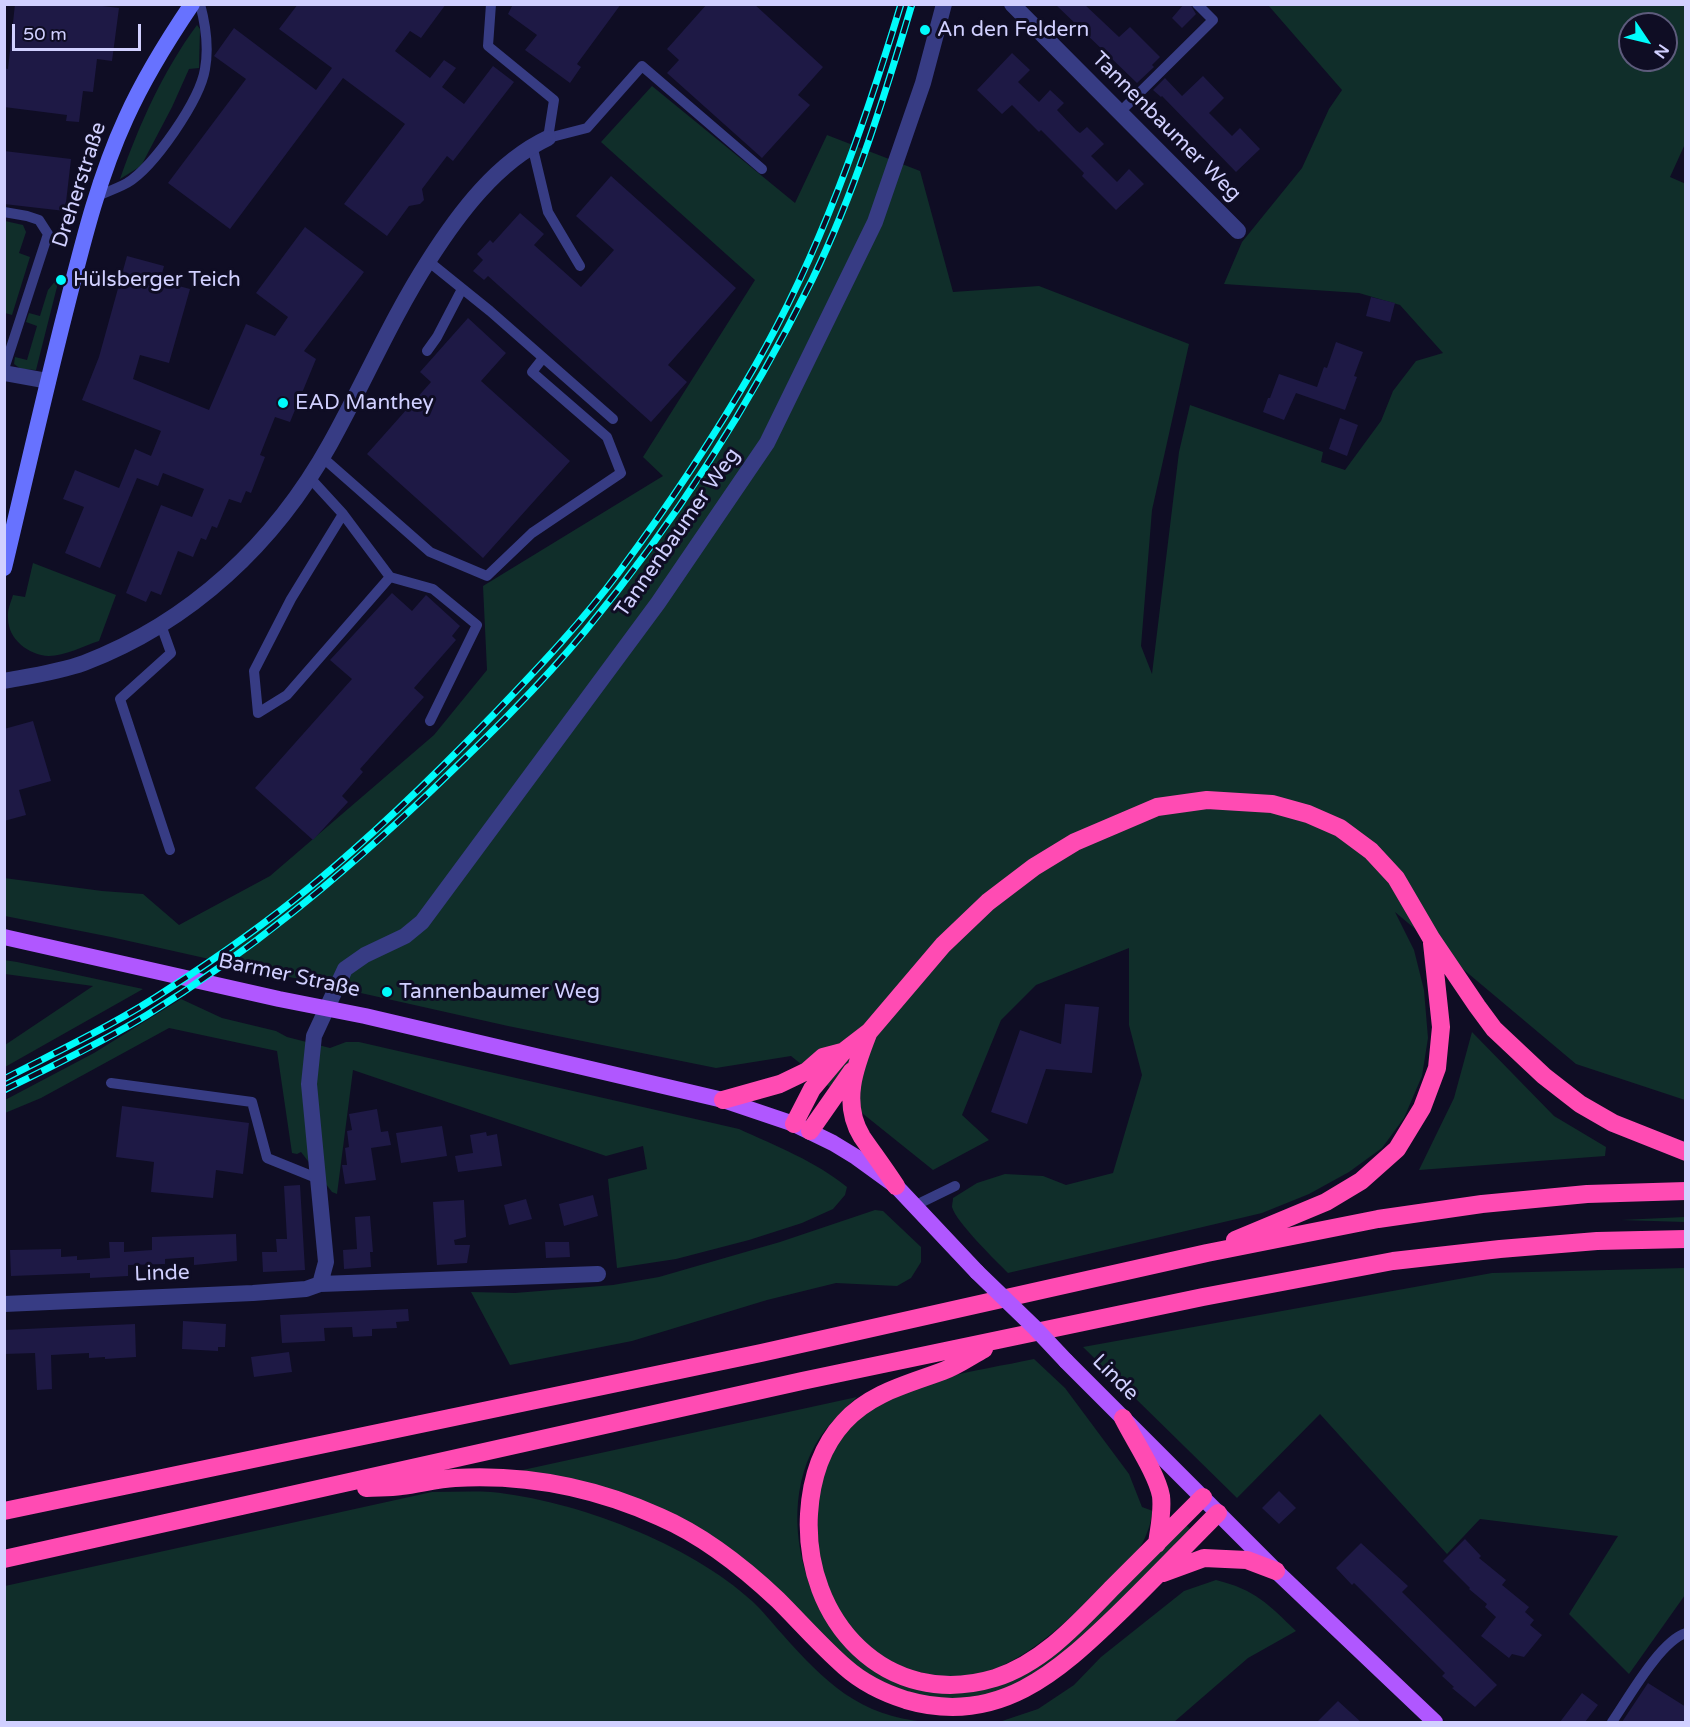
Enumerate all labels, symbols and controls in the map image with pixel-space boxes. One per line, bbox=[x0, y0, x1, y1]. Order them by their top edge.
scale bar bbox=[15, 12, 144, 50]
north arrow bbox=[1618, 12, 1678, 72]
place label: An den Feldern bbox=[937, 17, 1089, 43]
text: 50 m bbox=[23, 23, 67, 45]
marker: An den Feldern bbox=[918, 23, 932, 37]
text: N bbox=[1649, 40, 1673, 62]
street label: Tannenbaumer Weg bbox=[1086, 47, 1246, 207]
street label: Dreherstraße bbox=[48, 119, 112, 251]
place label: Hülsberger Teich bbox=[73, 267, 241, 293]
marker: Hülsberger Teich bbox=[54, 273, 68, 287]
place label: EAD Manthey bbox=[295, 390, 434, 416]
marker: EAD Manthey bbox=[276, 396, 290, 410]
street label: Tannenbaumer Weg bbox=[610, 443, 746, 623]
street label: Barmer Straße bbox=[216, 949, 362, 1003]
place label: Tannenbaumer Weg bbox=[399, 979, 600, 1005]
marker: Tannenbaumer Weg bbox=[380, 985, 394, 999]
street label: Linde bbox=[134, 1260, 190, 1288]
street label: Linde bbox=[1087, 1350, 1143, 1406]

